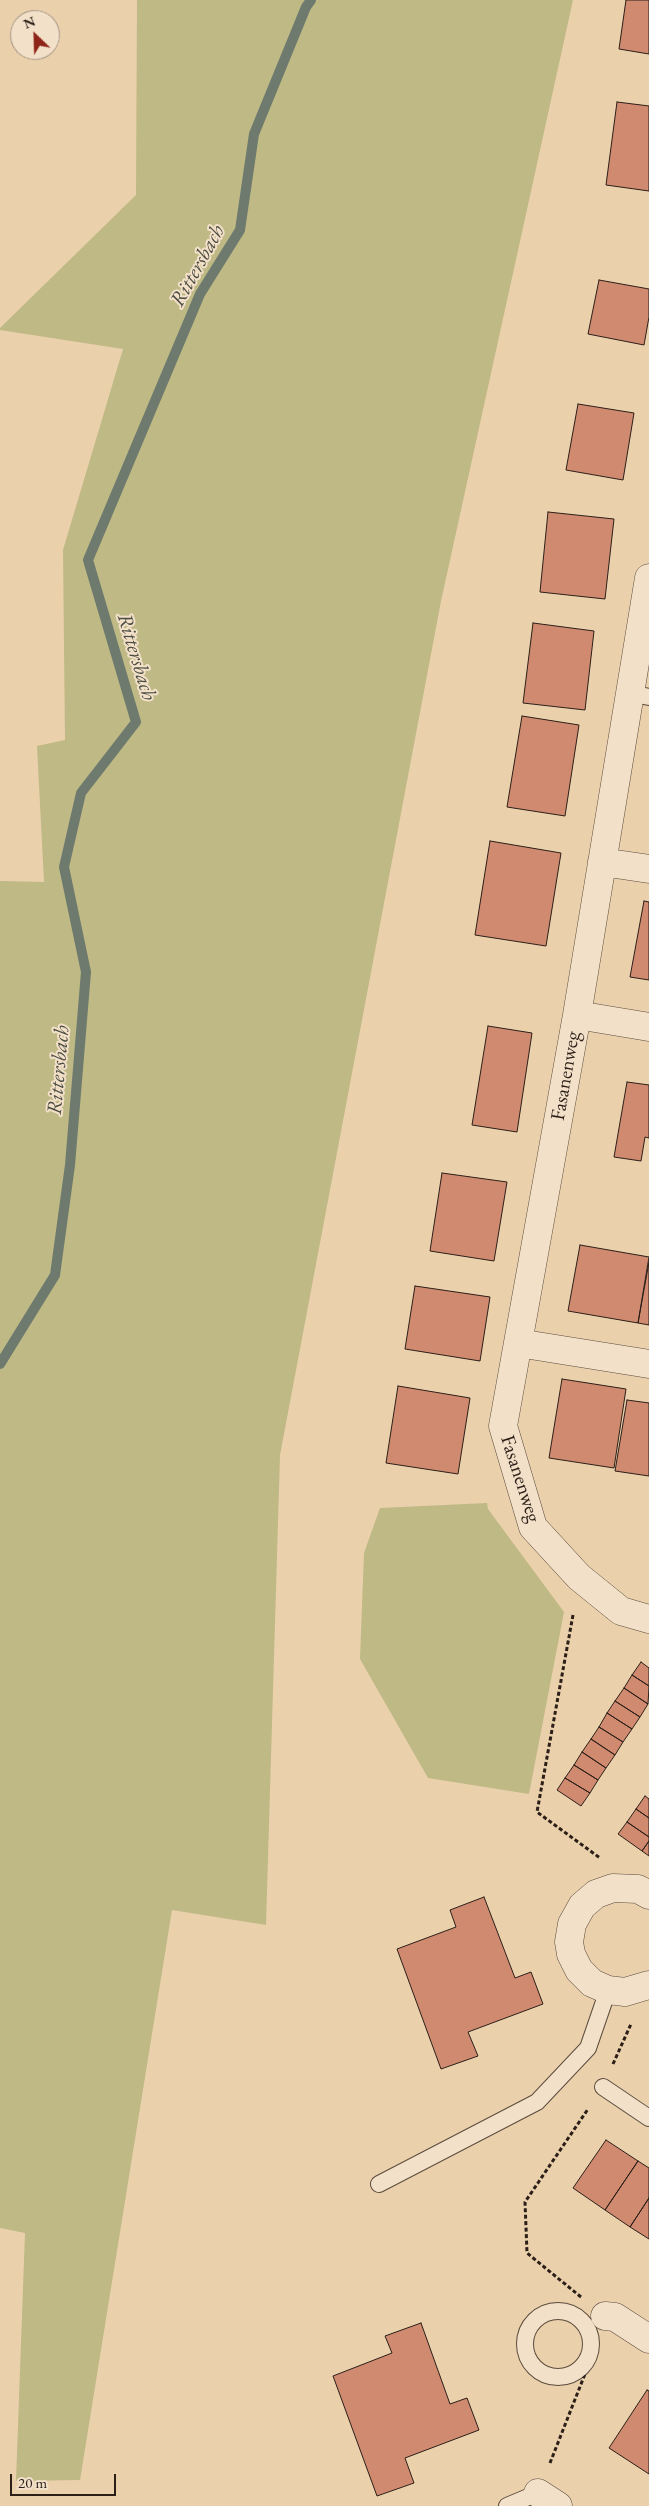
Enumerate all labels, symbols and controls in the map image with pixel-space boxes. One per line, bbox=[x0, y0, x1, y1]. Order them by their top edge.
north arrow bbox=[10, 10, 60, 60]
text: N bbox=[20, 12, 38, 33]
water label: Rittersbach bbox=[165, 221, 231, 311]
water label: Rittersbach bbox=[111, 610, 161, 704]
water label: Rittersbach bbox=[43, 1024, 75, 1116]
street label: Fasanenweg bbox=[546, 1030, 586, 1122]
street label: Fasanenweg bbox=[495, 1432, 545, 1526]
scale bar bbox=[12, 2464, 119, 2496]
text: 20 m bbox=[18, 2473, 47, 2492]

